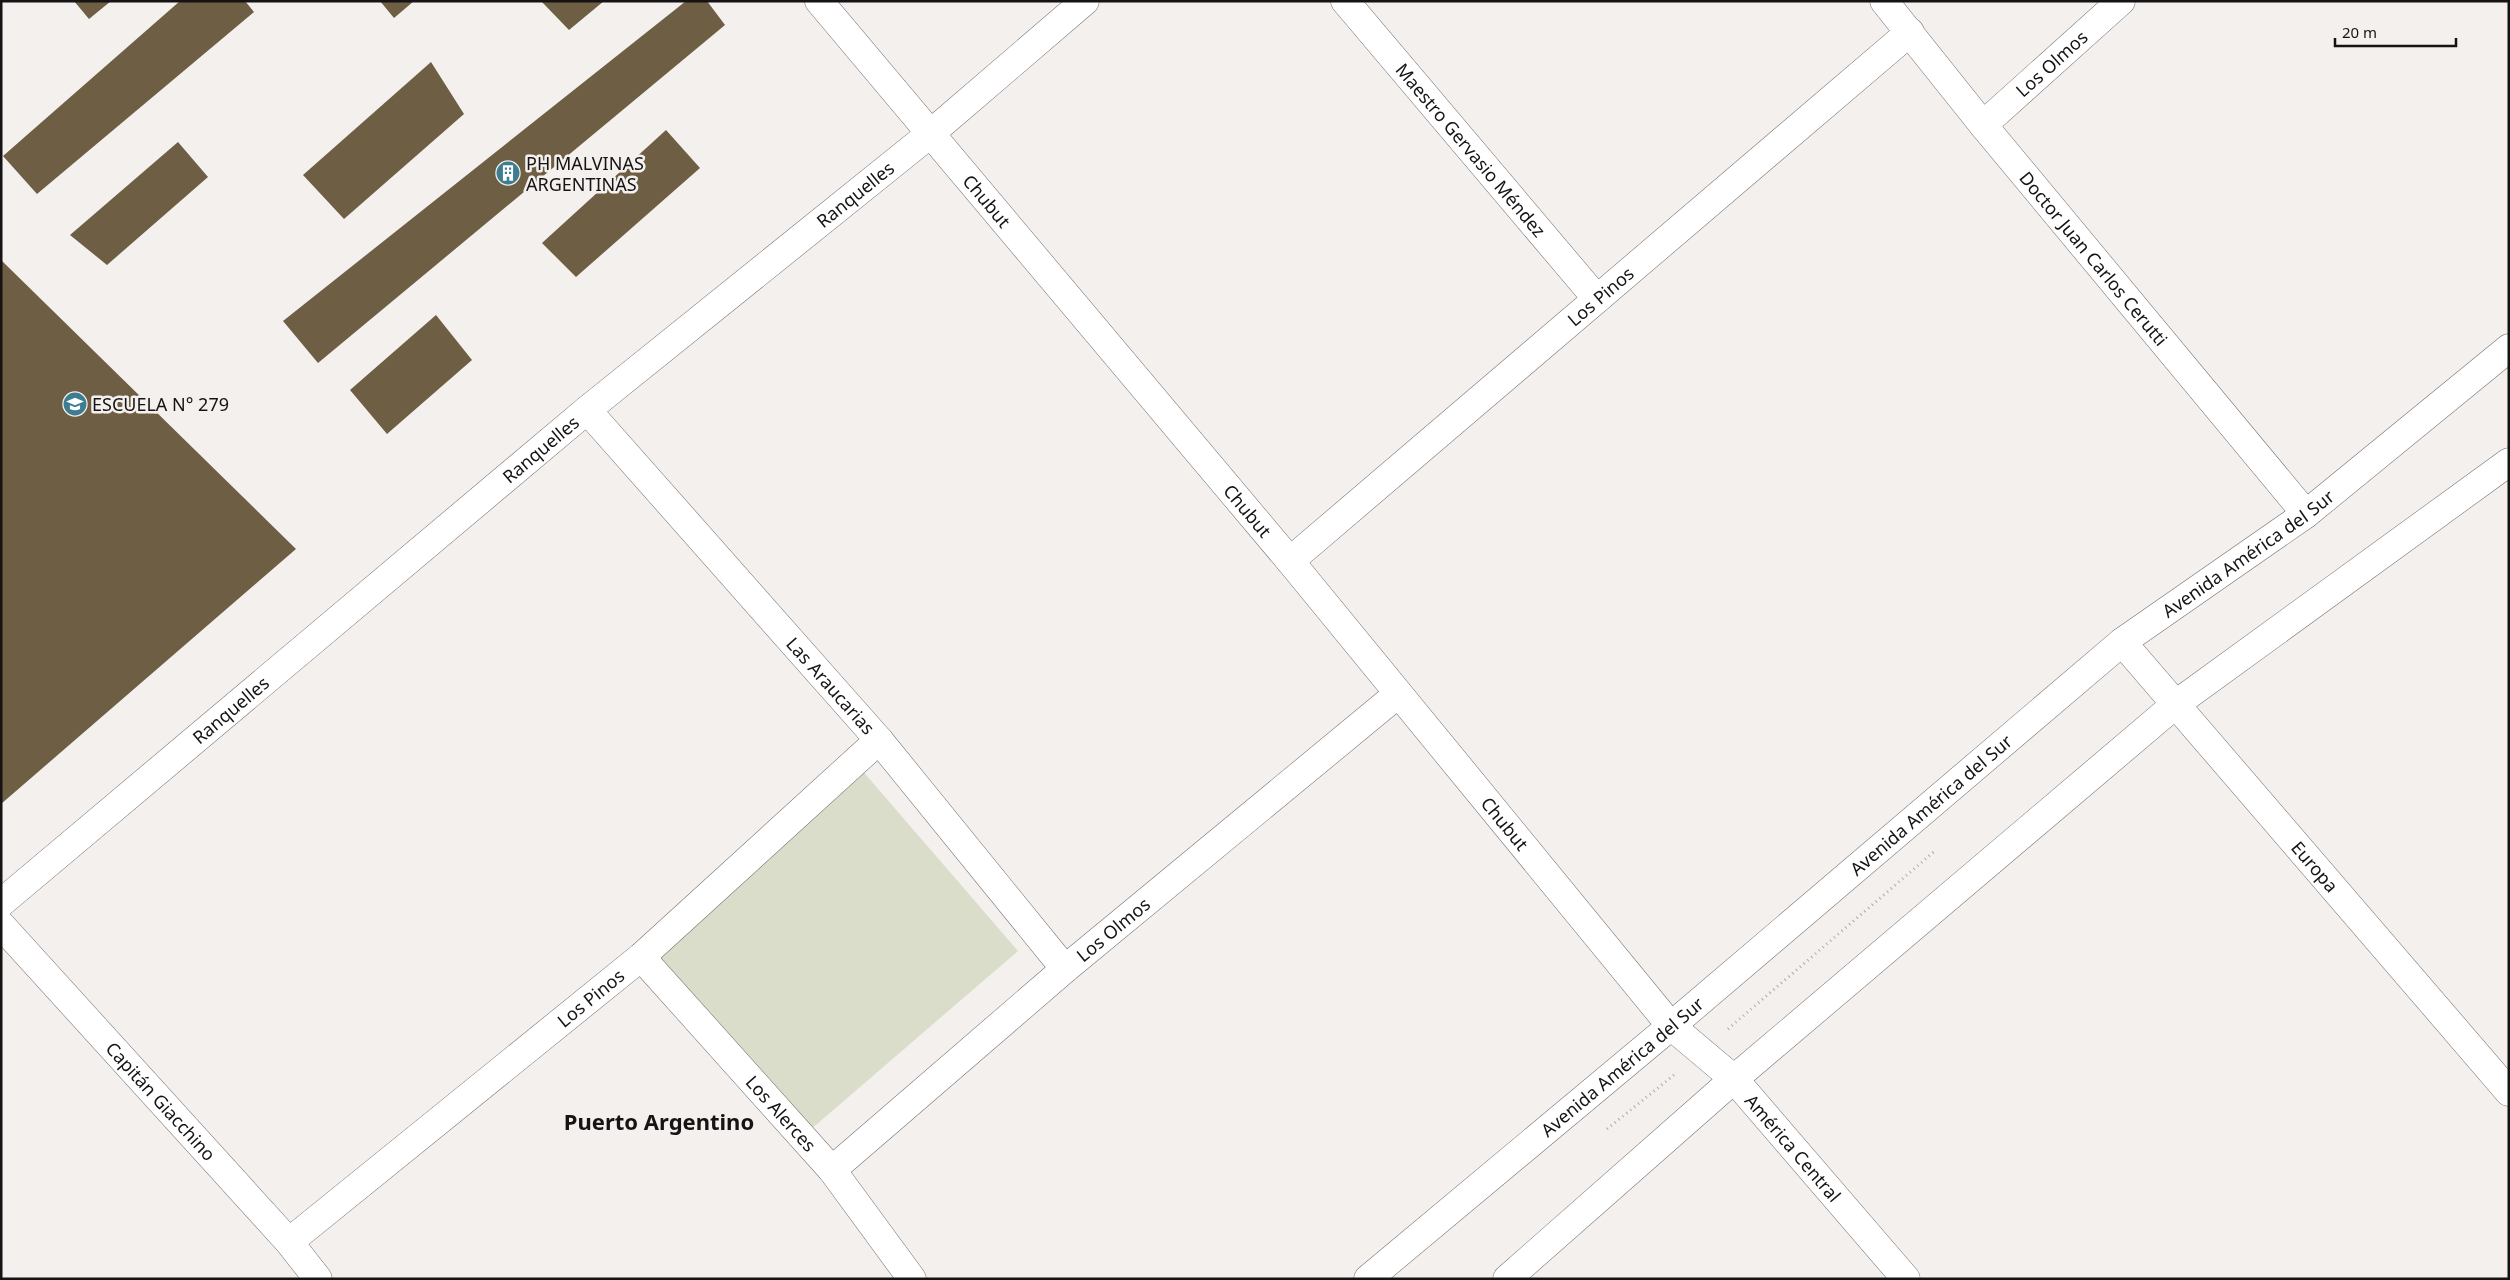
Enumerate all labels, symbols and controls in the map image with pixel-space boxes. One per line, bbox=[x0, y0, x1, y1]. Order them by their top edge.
scale bar bbox=[2335, 15, 2456, 47]
text: 20 m bbox=[2342, 22, 2377, 42]
street label: Los Olmos bbox=[2010, 25, 2092, 102]
street label: Maestro Gervasio Méndez bbox=[1391, 58, 1551, 242]
place label: PH MALVINAS ARGENTINAS bbox=[526, 151, 644, 196]
street label: Ranquelles bbox=[811, 156, 899, 233]
building icon: PH MALVINAS ARGENTINAS bbox=[495, 160, 521, 186]
street label: Doctor Juan Carlos Cerutti bbox=[2014, 166, 2173, 351]
street label: Chubut bbox=[958, 169, 1017, 233]
street label: Los Pinos bbox=[1562, 261, 1639, 331]
school or university icon: ESCUELA N° 279 bbox=[62, 391, 88, 417]
place label: ESCUELA N° 279 bbox=[92, 392, 229, 416]
street label: Ranquelles bbox=[497, 410, 584, 488]
street label: Chubut bbox=[1218, 479, 1277, 543]
street label: Avenida América del Sur bbox=[2157, 484, 2339, 623]
street label: Las Araucarias bbox=[781, 632, 880, 739]
street label: Ranquelles bbox=[187, 671, 274, 749]
street label: Avenida América del Sur bbox=[1845, 729, 2017, 881]
street label: Chubut bbox=[1476, 792, 1534, 856]
street label: Europa bbox=[2286, 836, 2344, 897]
street label: Los Olmos bbox=[1071, 892, 1155, 967]
street label: Los Pinos bbox=[552, 963, 629, 1032]
street label: Avenida América del Sur bbox=[1535, 991, 1709, 1142]
street label: Capitán Giacchino bbox=[101, 1037, 221, 1166]
street label: Los Alerces bbox=[741, 1070, 822, 1157]
street label: América Central bbox=[1740, 1089, 1846, 1207]
district label: Puerto Argentino bbox=[564, 1106, 754, 1136]

